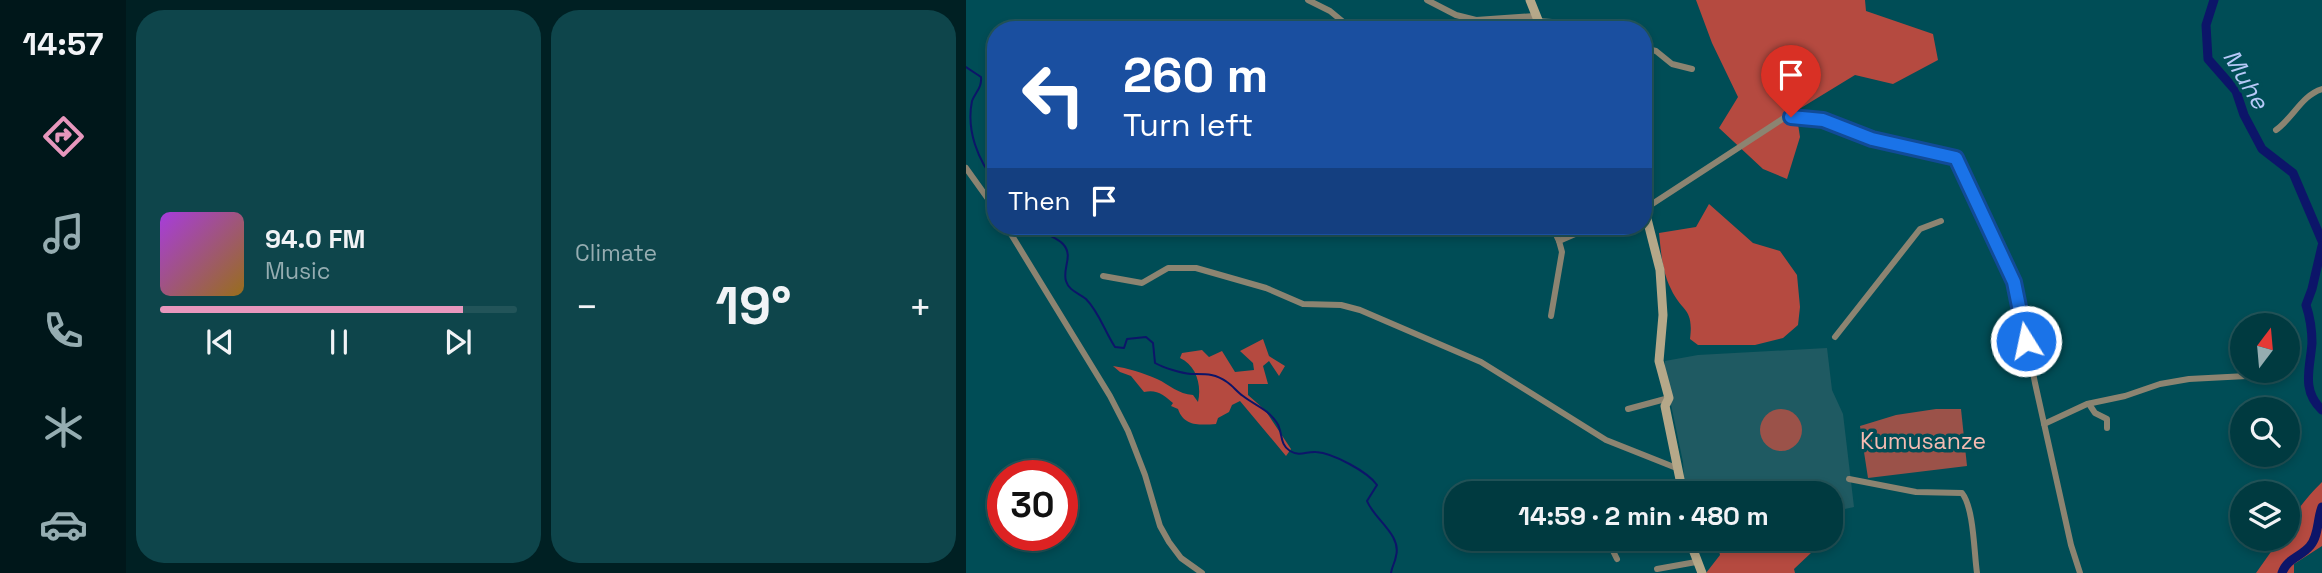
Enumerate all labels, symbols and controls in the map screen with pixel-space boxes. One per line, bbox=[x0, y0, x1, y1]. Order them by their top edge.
text: 14:57 bbox=[23, 24, 103, 64]
water label: Muhe bbox=[2216, 43, 2276, 115]
text: 260 m bbox=[1123, 44, 1268, 106]
pin bbox=[1761, 45, 1821, 117]
icon: left bbox=[1008, 49, 1099, 140]
icon: arrive bbox=[1772, 56, 1810, 94]
text: Turn left bbox=[1123, 105, 1253, 145]
icon: directions bbox=[39, 112, 88, 161]
icon: arrive bbox=[1085, 182, 1123, 220]
text: Then bbox=[1008, 184, 1071, 218]
icon: music bbox=[39, 209, 88, 258]
text: 94.0 FM bbox=[265, 222, 365, 256]
text: Climate bbox=[575, 238, 657, 268]
text: Music bbox=[265, 256, 330, 286]
text: 19° bbox=[715, 273, 792, 339]
text: − bbox=[575, 283, 599, 331]
text: + bbox=[908, 283, 932, 331]
position arrow bbox=[1989, 304, 2063, 378]
icon: phone bbox=[39, 306, 88, 355]
north arrow bbox=[2230, 313, 2300, 383]
map controls bbox=[2230, 313, 2300, 551]
icon: previous bbox=[201, 323, 239, 361]
icon: pause bbox=[320, 323, 358, 361]
icon: next bbox=[439, 323, 477, 361]
button: search bbox=[2230, 397, 2300, 467]
icon: climate bbox=[39, 403, 88, 452]
park label: Kumusanze bbox=[1860, 426, 1986, 456]
speed limit sign: 30 bbox=[987, 460, 1078, 551]
button: layers bbox=[2230, 481, 2300, 551]
text: 14:59 · 2 min · 480 m bbox=[1518, 499, 1769, 533]
icon: car bbox=[39, 500, 88, 549]

